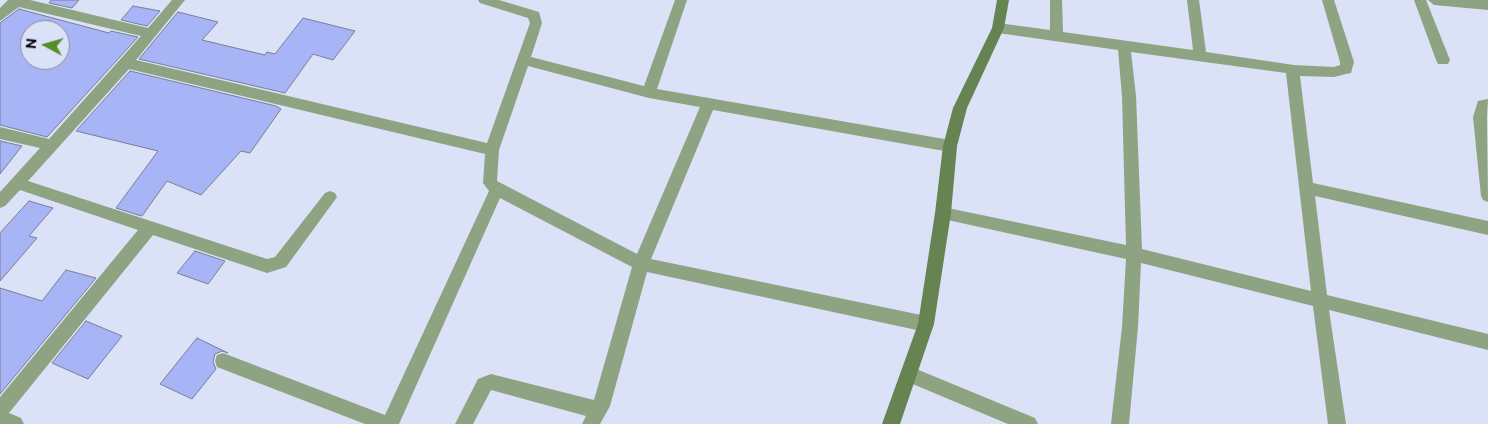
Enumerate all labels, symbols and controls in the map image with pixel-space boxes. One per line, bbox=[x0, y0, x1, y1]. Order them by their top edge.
north arrow bbox=[20, 20, 70, 70]
text: N bbox=[22, 37, 40, 50]

